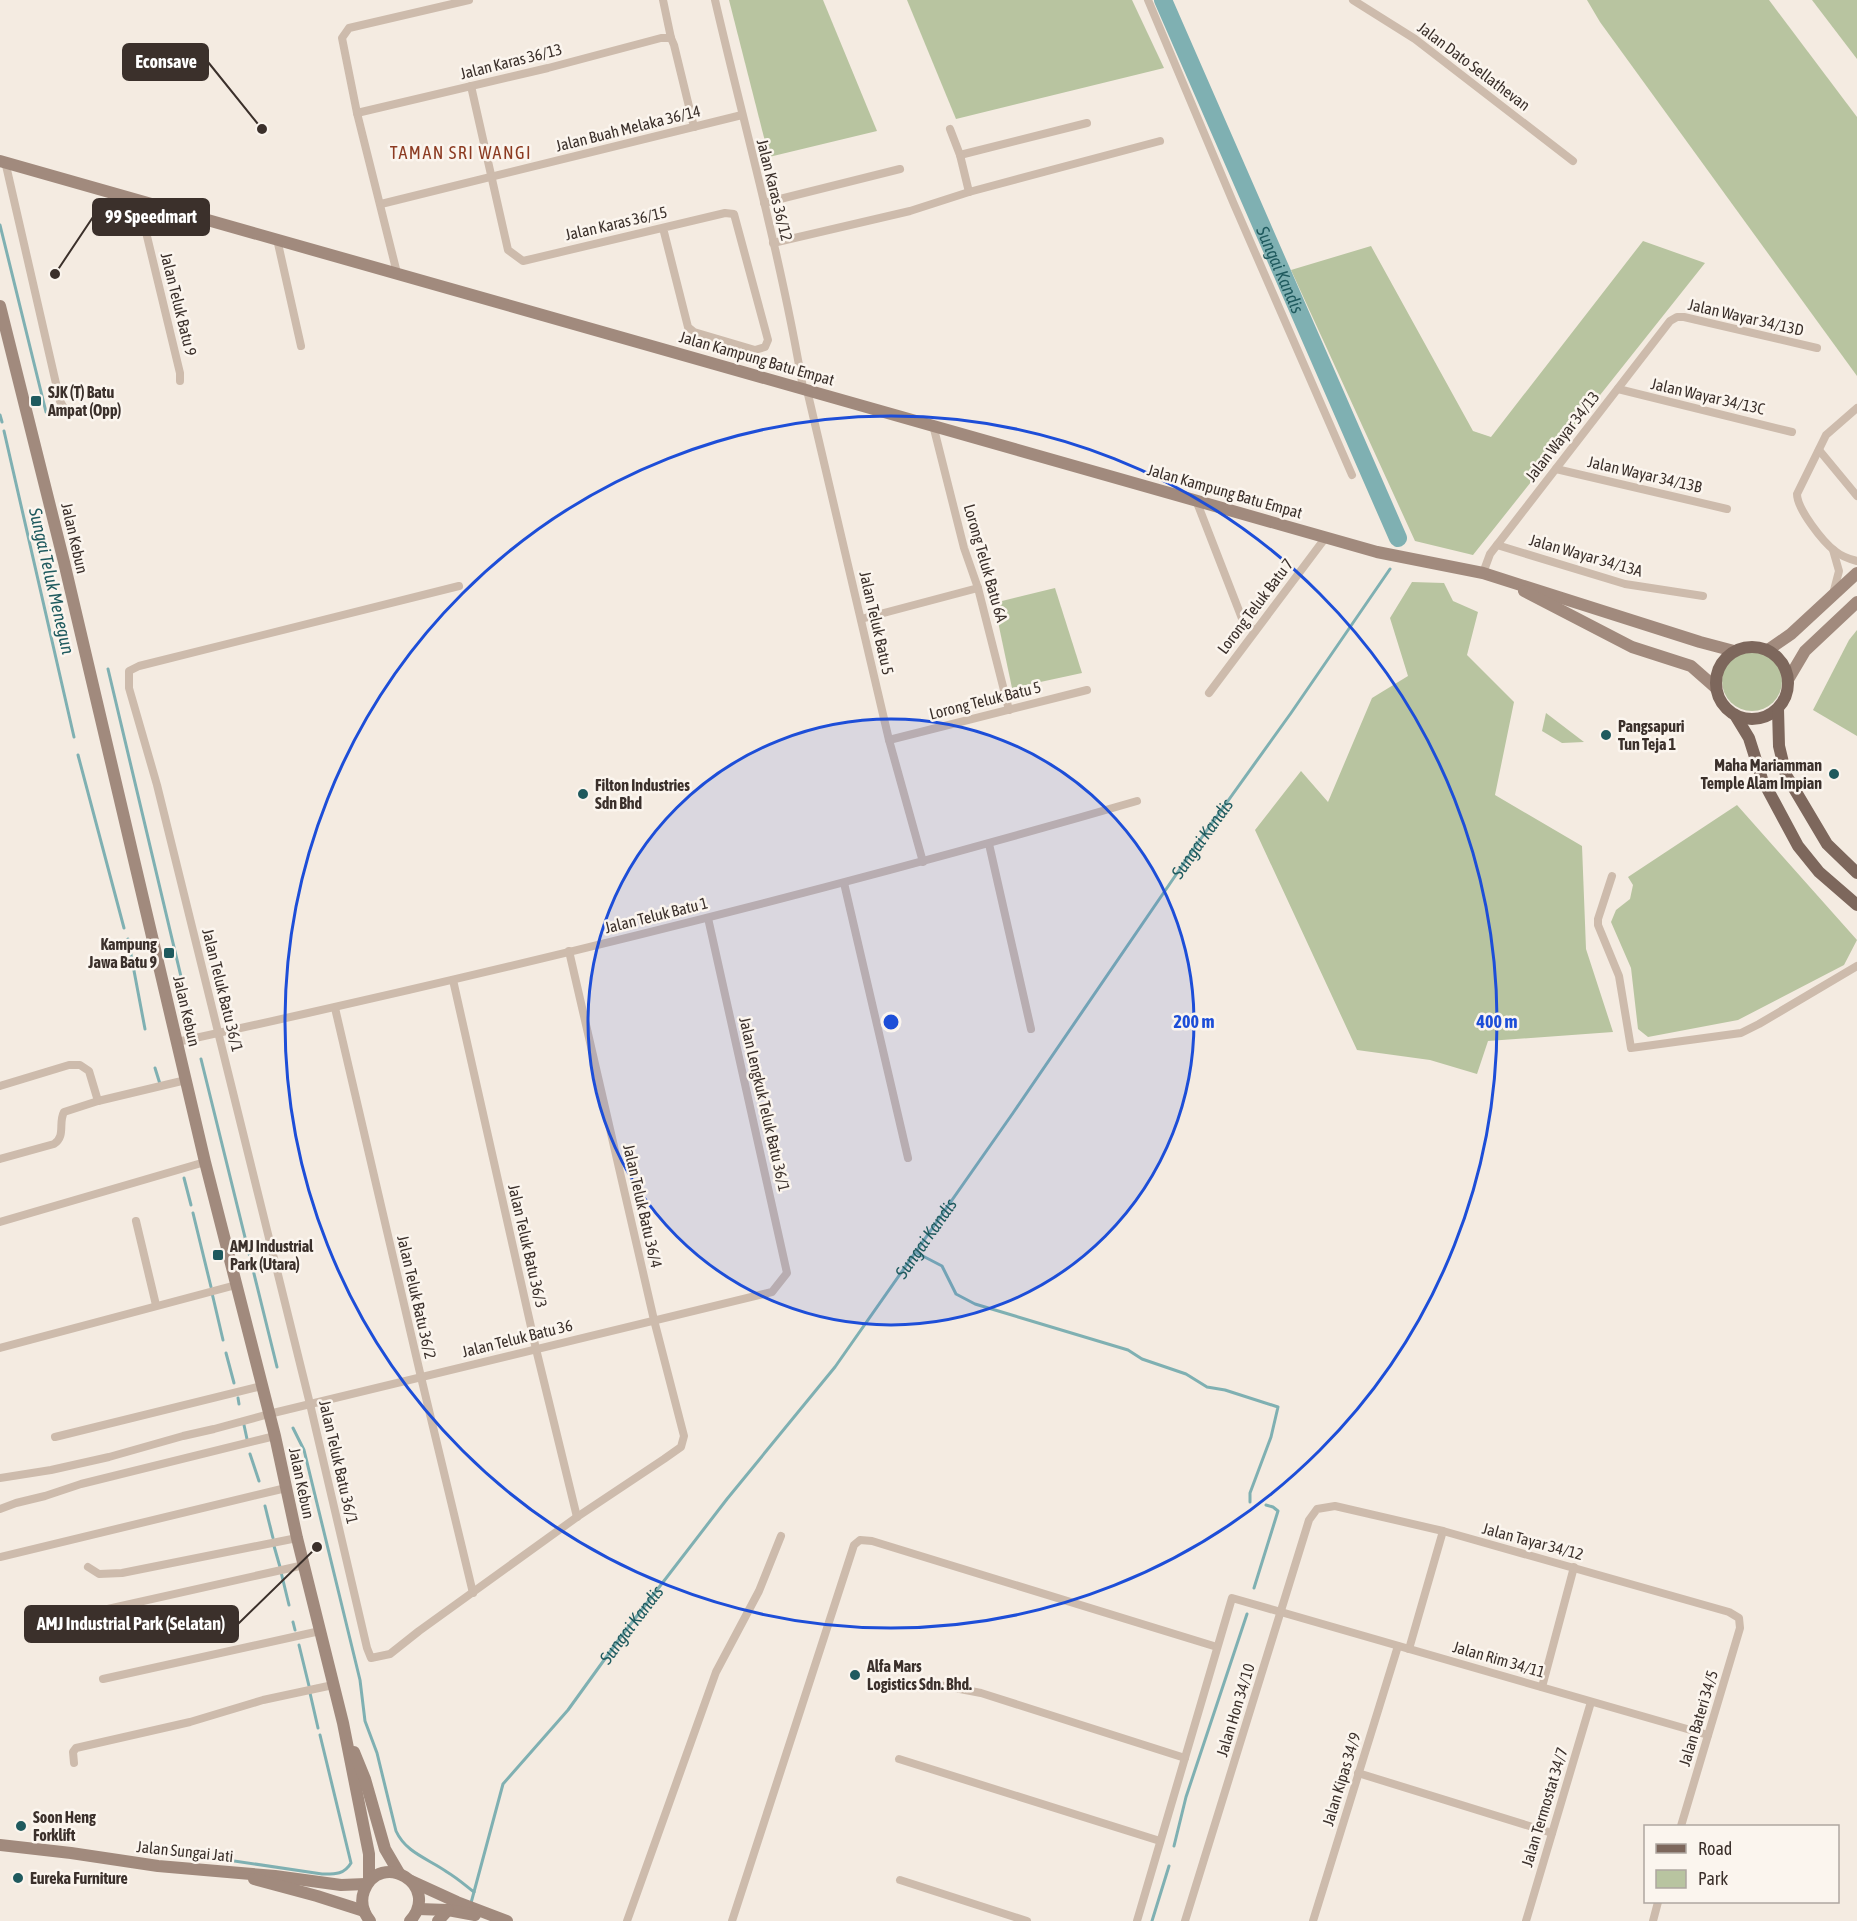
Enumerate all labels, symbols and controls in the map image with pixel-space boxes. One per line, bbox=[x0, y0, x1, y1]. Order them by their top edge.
street label: Jalan Dato Sellathevan bbox=[1414, 18, 1534, 114]
street label: Jalan Karas 36/13 bbox=[458, 40, 564, 82]
callout: Econsave bbox=[123, 44, 208, 80]
text: Econsave bbox=[135, 51, 197, 72]
street label: Jalan Buah Melaka 36/14 bbox=[554, 101, 702, 155]
street label: Jalan Karas 36/12 bbox=[754, 137, 796, 243]
district label: TAMAN SRI WANGI bbox=[390, 142, 532, 163]
callout: 99 Speedmart bbox=[93, 199, 209, 235]
street label: Jalan Karas 36/15 bbox=[563, 202, 669, 244]
text: 99 Speedmart bbox=[105, 206, 198, 227]
water label: Sungai Kandis bbox=[1252, 222, 1309, 316]
street label: Jalan Teluk Batu 9 bbox=[157, 250, 201, 358]
street label: Jalan Wayar 34/13D bbox=[1686, 295, 1806, 340]
street label: Jalan Kampung Batu Empat bbox=[677, 327, 837, 390]
street label: Jalan Wayar 34/13C bbox=[1649, 374, 1767, 419]
place label: SJK (T) Batu Ampat (Opp) bbox=[47, 383, 122, 419]
street label: Jalan Wayar 34/13 bbox=[1521, 388, 1603, 485]
marker: SJK (T) Batu Ampat (Opp) bbox=[29, 394, 43, 408]
street label: Jalan Wayar 34/13B bbox=[1586, 452, 1704, 497]
street label: Jalan Kampung Batu Empat bbox=[1145, 460, 1305, 523]
street label: Jalan Kebun bbox=[58, 501, 92, 575]
street label: Lorong Teluk Batu 6A bbox=[960, 502, 1012, 625]
water label: Sungai Teluk Menegun bbox=[25, 505, 79, 657]
street label: Jalan Wayar 34/13A bbox=[1527, 530, 1645, 581]
street label: Lorong Teluk Batu 7 bbox=[1213, 555, 1297, 658]
street label: Jalan Teluk Batu 5 bbox=[856, 569, 898, 677]
street label: Lorong Teluk Batu 5 bbox=[927, 677, 1043, 724]
place label: Pangsapuri Tun Teja 1 bbox=[1618, 717, 1685, 753]
marker: Pangsapuri Tun Teja 1 bbox=[1599, 728, 1613, 742]
place label: Maha Mariamman Temple Alam Impian bbox=[1701, 756, 1822, 792]
marker: Maha Mariamman Temple Alam Impian bbox=[1827, 767, 1841, 781]
place label: Filton Industries Sdn Bhd bbox=[595, 776, 690, 812]
marker: Filton Industries Sdn Bhd bbox=[576, 787, 590, 801]
water label: Sungai Kandis bbox=[1166, 794, 1237, 883]
street label: Jalan Teluk Batu 1 bbox=[602, 893, 710, 937]
street label: Jalan Teluk Batu 36/1 bbox=[199, 927, 247, 1053]
place label: Kampung Jawa Batu 9 bbox=[87, 935, 157, 971]
marker: Kampung Jawa Batu 9 bbox=[162, 946, 176, 960]
street label: Jalan Kebun bbox=[170, 974, 204, 1048]
text: 200 m bbox=[1174, 1011, 1214, 1032]
text: 400 m bbox=[1476, 1011, 1517, 1032]
centre of rings bbox=[881, 1012, 901, 1032]
street label: Jalan Lengkuk Teluk Batu 36/1 bbox=[735, 1015, 794, 1193]
street label: Jalan Teluk Batu 36/4 bbox=[620, 1142, 666, 1270]
street label: Jalan Teluk Batu 36/3 bbox=[505, 1182, 551, 1310]
water label: Sungai Kandis bbox=[890, 1194, 961, 1283]
street label: Jalan Teluk Batu 36/2 bbox=[394, 1233, 440, 1361]
place label: AMJ Industrial Park (Utara) bbox=[229, 1237, 314, 1273]
marker: AMJ Industrial Park (Utara) bbox=[211, 1248, 225, 1262]
street label: Jalan Teluk Batu 36 bbox=[460, 1316, 574, 1360]
street label: Jalan Teluk Batu 36/1 bbox=[316, 1398, 362, 1526]
street label: Jalan Kebun bbox=[286, 1446, 318, 1520]
street label: Jalan Tayar 34/12 bbox=[1480, 1519, 1585, 1564]
water label: Sungai Kandis bbox=[594, 1581, 667, 1668]
callout: AMJ Industrial Park (Selatan) bbox=[25, 1606, 238, 1642]
text: AMJ Industrial Park (Selatan) bbox=[36, 1613, 225, 1634]
street label: Jalan Rim 34/11 bbox=[1451, 1637, 1547, 1681]
place label: Alfa Mars Logistics Sdn. Bhd. bbox=[866, 1657, 972, 1693]
street label: Jalan Hon 34/10 bbox=[1212, 1661, 1258, 1759]
marker: Alfa Mars Logistics Sdn. Bhd. bbox=[848, 1668, 862, 1682]
street label: Jalan Bateri 34/5 bbox=[1675, 1668, 1721, 1768]
street label: Jalan Kipas 34/9 bbox=[1318, 1730, 1365, 1828]
street label: Jalan Termostat 34/7 bbox=[1517, 1745, 1571, 1869]
place label: Soon Heng Forklift bbox=[33, 1808, 96, 1844]
marker: Soon Heng Forklift bbox=[14, 1819, 28, 1833]
legend bbox=[1644, 1825, 1839, 1903]
street label: Jalan Sungai Jati bbox=[136, 1837, 234, 1866]
text: Road bbox=[1698, 1838, 1732, 1859]
text: Park bbox=[1698, 1868, 1728, 1889]
place label: Eureka Furniture bbox=[30, 1869, 128, 1887]
marker: Eureka Furniture bbox=[11, 1871, 25, 1885]

